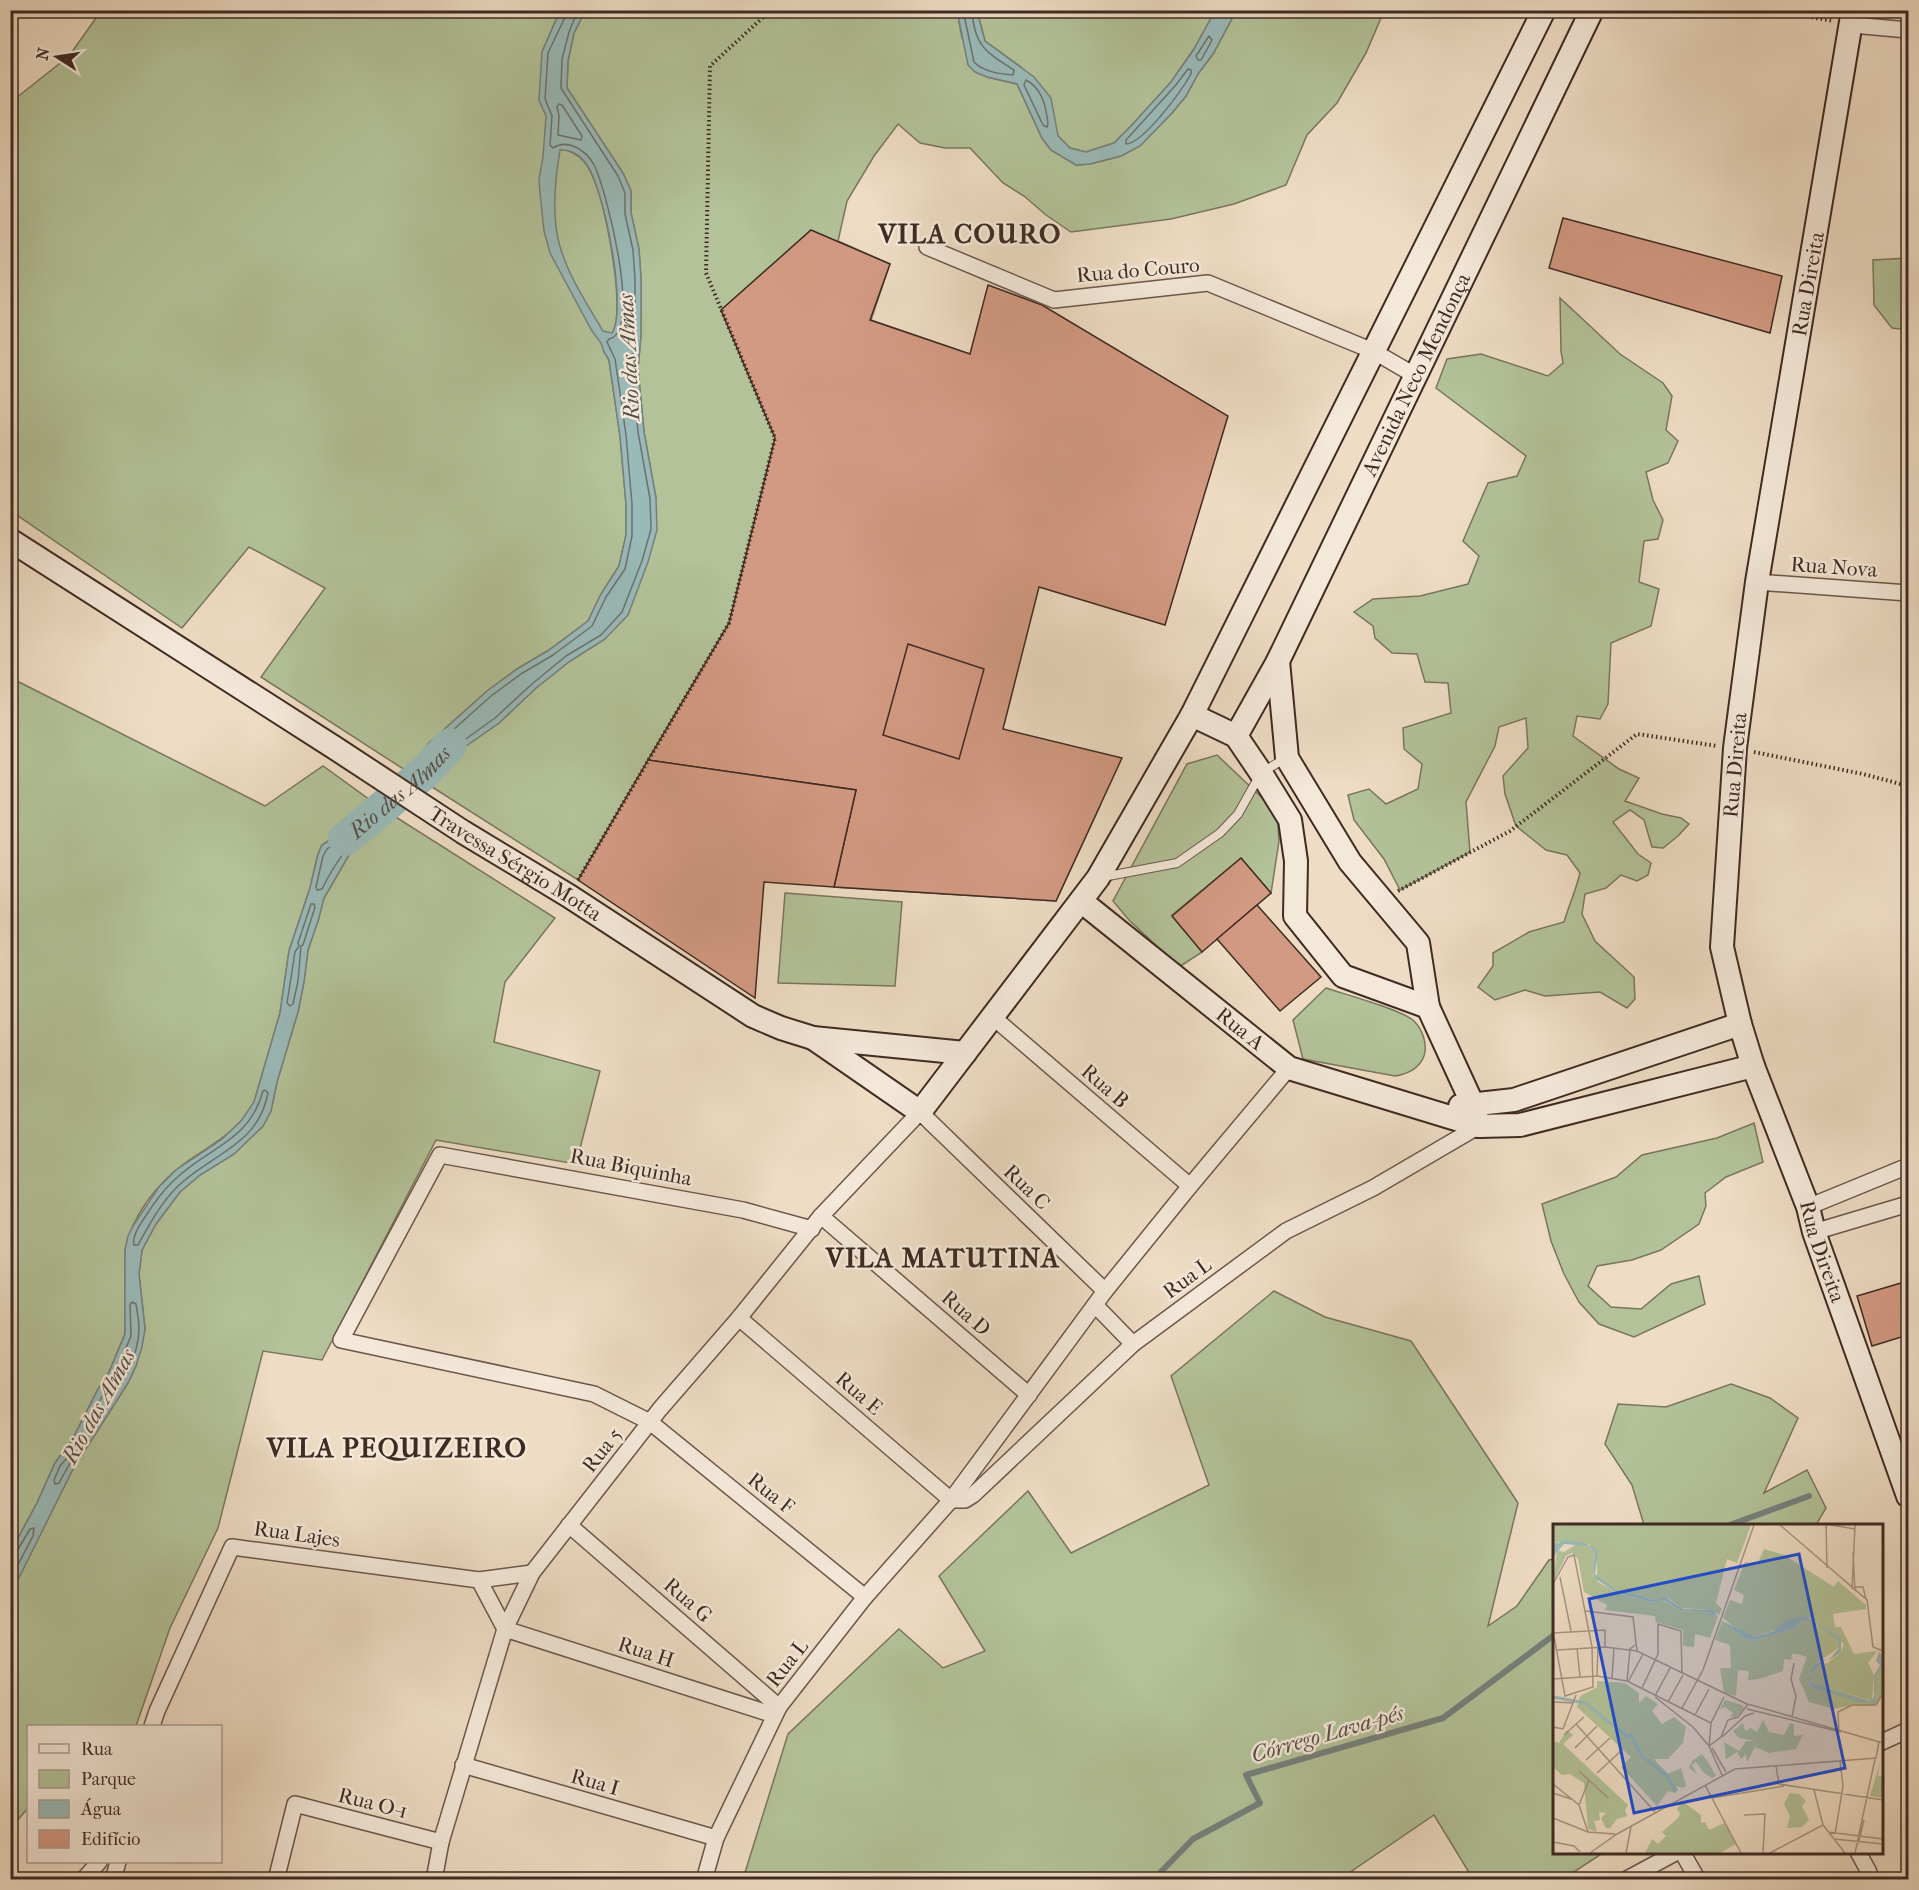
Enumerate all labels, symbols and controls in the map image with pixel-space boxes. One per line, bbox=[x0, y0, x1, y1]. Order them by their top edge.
north arrow bbox=[27, 27, 87, 87]
text: N bbox=[32, 45, 54, 62]
district label: VILA COURO bbox=[877, 218, 1062, 250]
street label: Rua Direita bbox=[1787, 230, 1829, 338]
street label: Rua do Couro bbox=[1075, 253, 1201, 287]
street label: Avenida Neco Mendonça bbox=[1357, 269, 1475, 481]
water label: Rio das Almas bbox=[613, 292, 645, 423]
street label: Rua Nova bbox=[1790, 552, 1878, 582]
street label: Rua Direita bbox=[1718, 711, 1752, 819]
water label: Rio das Almas bbox=[342, 740, 457, 846]
street label: Travessa Sérgio Motta bbox=[425, 801, 606, 926]
street label: Rua A bbox=[1211, 1002, 1269, 1055]
street label: Rua B bbox=[1077, 1059, 1133, 1113]
street label: Rua Biquinha bbox=[568, 1143, 694, 1191]
street label: Rua C bbox=[999, 1159, 1055, 1215]
street label: Rua Direita bbox=[1795, 1198, 1850, 1306]
district label: VILA MATUTINA bbox=[825, 1242, 1060, 1274]
street label: Rua L bbox=[1158, 1252, 1216, 1303]
street label: Rua D bbox=[937, 1285, 995, 1341]
water label: Rio das Almas bbox=[56, 1344, 142, 1470]
street label: Rua E bbox=[831, 1366, 887, 1420]
street label: Rua 5 bbox=[577, 1423, 627, 1477]
district label: VILA PEQUIZEIRO bbox=[266, 1432, 527, 1464]
street label: Rua F bbox=[743, 1467, 799, 1519]
street label: Rua Lajes bbox=[252, 1516, 342, 1552]
inset map bbox=[1553, 1524, 1883, 1854]
street label: Rua G bbox=[659, 1573, 717, 1627]
street label: Rua H bbox=[615, 1632, 677, 1672]
street label: Rua L bbox=[761, 1634, 813, 1692]
water label: Córrego Lava-pés bbox=[1248, 1699, 1408, 1768]
legend bbox=[27, 1725, 222, 1863]
text: Rua bbox=[81, 1739, 113, 1760]
street label: Rua I bbox=[568, 1764, 622, 1800]
text: Parque bbox=[81, 1769, 136, 1790]
street label: Rua O-1 bbox=[336, 1783, 410, 1823]
text: Água bbox=[80, 1798, 122, 1820]
text: Edifício bbox=[81, 1829, 140, 1850]

